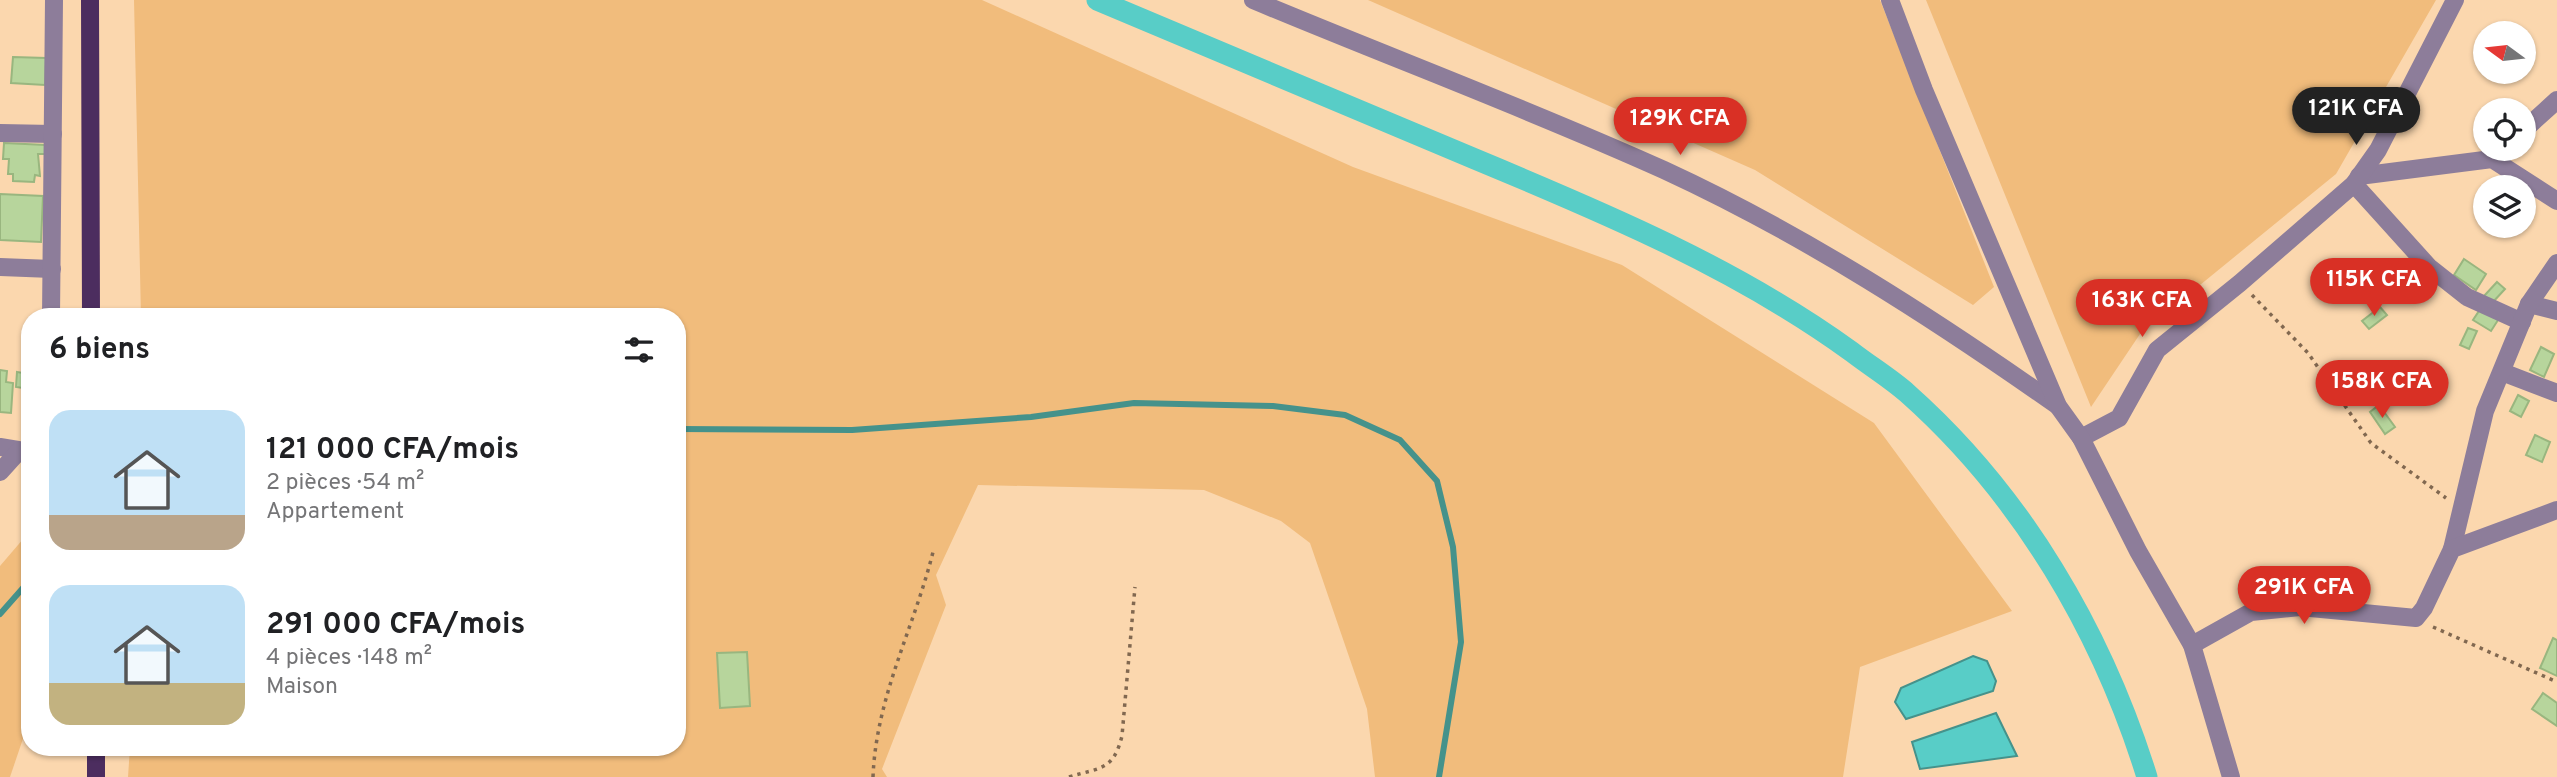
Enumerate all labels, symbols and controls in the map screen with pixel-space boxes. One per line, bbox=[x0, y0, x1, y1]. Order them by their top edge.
north arrow bbox=[2473, 21, 2536, 84]
map controls bbox=[2473, 21, 2536, 238]
pin: 121K CFA bbox=[2284, 88, 2428, 147]
text: 121K CFA bbox=[2308, 95, 2404, 124]
pin: 129K CFA bbox=[1608, 97, 1752, 157]
button: locate bbox=[2473, 98, 2536, 161]
text: 129K CFA bbox=[1630, 105, 1730, 134]
button: layers bbox=[2473, 175, 2536, 238]
pin: 115K CFA bbox=[2302, 258, 2446, 318]
text: 115K CFA bbox=[2326, 266, 2422, 295]
pin: 163K CFA bbox=[2070, 280, 2214, 339]
text: 163K CFA bbox=[2092, 287, 2192, 316]
icon: filters bbox=[620, 331, 658, 369]
text: 6 biens bbox=[49, 332, 150, 369]
pin: 158K CFA bbox=[2310, 360, 2454, 420]
text: 158K CFA bbox=[2332, 368, 2432, 397]
text: 121 000 CFA/mois bbox=[266, 432, 519, 469]
icon: home bbox=[105, 438, 189, 522]
text: 2 pièces · 54 m² bbox=[266, 469, 424, 498]
text: Appartement bbox=[266, 498, 404, 527]
pin: 291K CFA bbox=[2232, 566, 2376, 626]
text: 291K CFA bbox=[2254, 574, 2354, 603]
text: 291 000 CFA/mois bbox=[266, 607, 525, 644]
icon: home bbox=[105, 613, 189, 697]
text: 4 pièces · 148 m² bbox=[266, 644, 432, 673]
text: Maison bbox=[266, 673, 338, 702]

